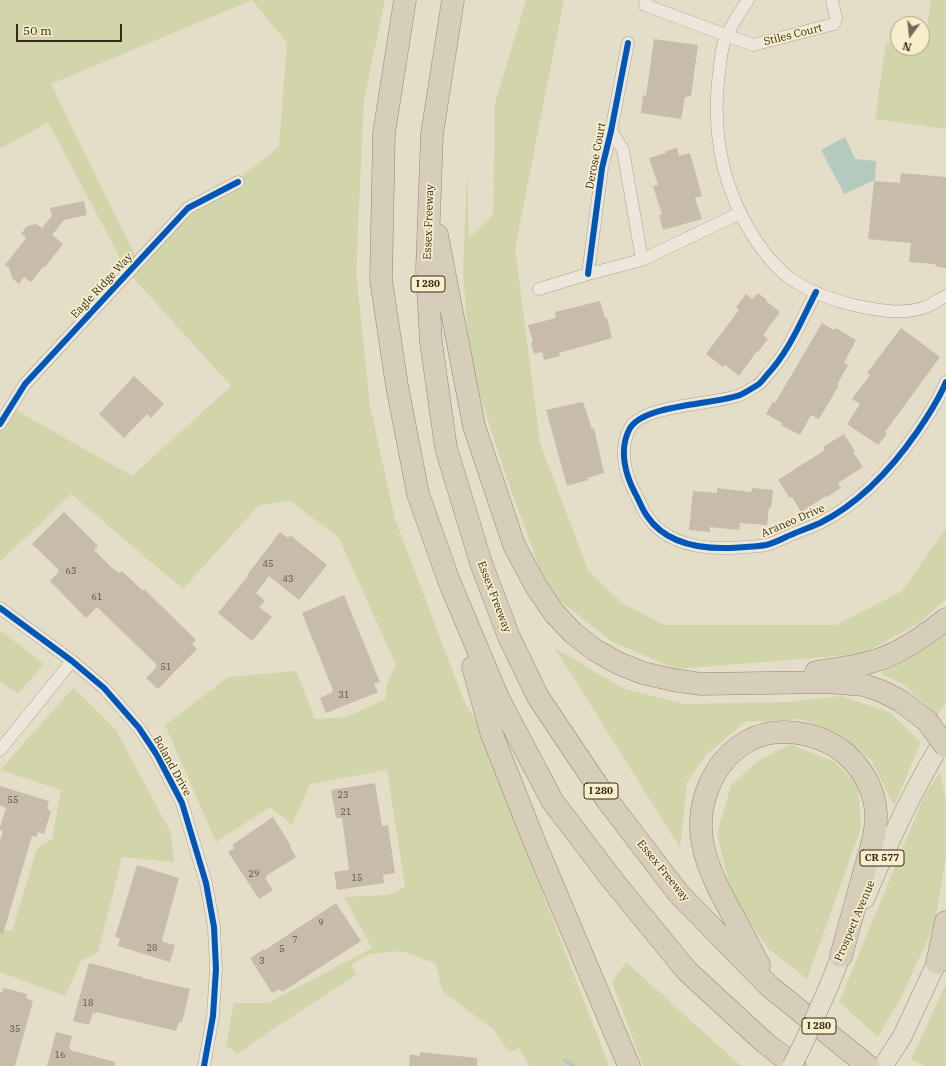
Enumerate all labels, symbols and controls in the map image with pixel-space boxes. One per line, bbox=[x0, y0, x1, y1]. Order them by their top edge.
scale bar bbox=[18, 16, 124, 42]
north arrow bbox=[890, 16, 930, 56]
street label: Stiles Court bbox=[762, 21, 824, 49]
text: 50 m bbox=[23, 23, 52, 38]
text: N bbox=[901, 39, 913, 55]
street label: Derose Court bbox=[583, 122, 609, 190]
street label: Essex Freeway bbox=[421, 184, 437, 260]
street label: Eagle Ridge Way bbox=[68, 251, 136, 321]
road number: I 280 bbox=[411, 276, 445, 292]
street label: Araneo Drive bbox=[759, 502, 827, 540]
house number: 45 bbox=[263, 559, 273, 569]
street label: Essex Freeway bbox=[474, 559, 514, 635]
house number: 63 bbox=[66, 566, 76, 576]
house number: 43 bbox=[283, 574, 293, 584]
house number: 61 bbox=[92, 592, 102, 602]
house number: 51 bbox=[161, 662, 171, 672]
house number: 31 bbox=[339, 690, 349, 700]
street label: Boland Drive bbox=[150, 734, 194, 798]
road number: I 280 bbox=[584, 783, 618, 799]
house number: 23 bbox=[338, 790, 348, 800]
house number: 55 bbox=[8, 795, 18, 805]
house number: 21 bbox=[341, 807, 351, 817]
street label: Essex Freeway bbox=[634, 837, 692, 905]
road number: CR 577 bbox=[860, 850, 904, 866]
house number: 29 bbox=[249, 869, 259, 879]
house number: 15 bbox=[352, 873, 362, 883]
street label: Prospect Avenue bbox=[832, 879, 878, 963]
house number: 9 bbox=[318, 918, 324, 928]
house number: 7 bbox=[292, 935, 298, 945]
house number: 28 bbox=[147, 943, 157, 953]
house number: 5 bbox=[279, 944, 285, 954]
house number: 3 bbox=[259, 956, 265, 966]
house number: 18 bbox=[83, 998, 93, 1008]
road number: I 280 bbox=[802, 1018, 836, 1034]
house number: 35 bbox=[10, 1024, 20, 1034]
house number: 16 bbox=[55, 1050, 65, 1060]

